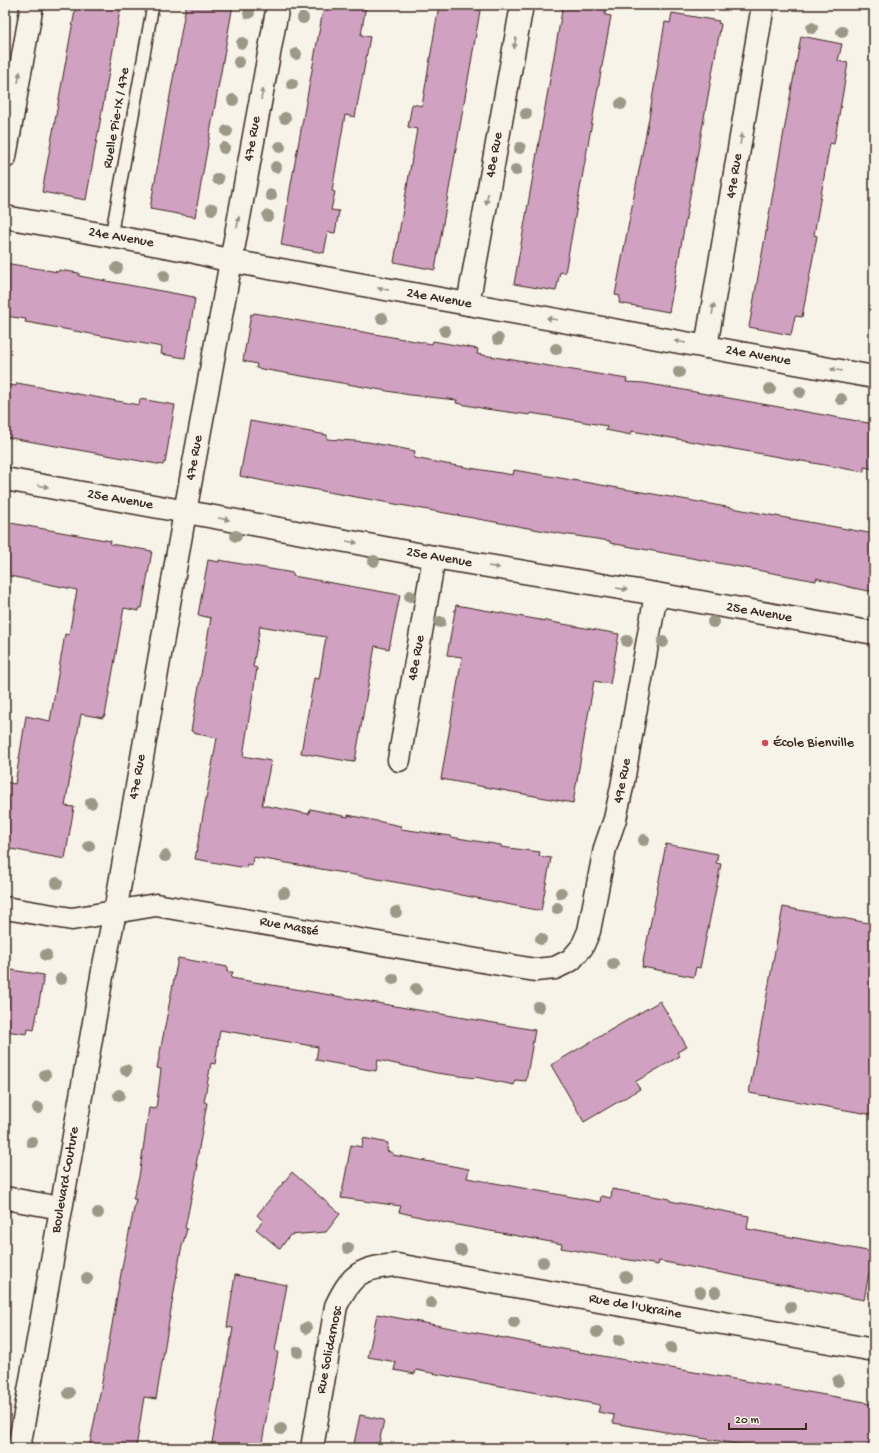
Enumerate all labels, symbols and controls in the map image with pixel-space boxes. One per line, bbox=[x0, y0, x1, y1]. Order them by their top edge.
one-way arrow bbox=[512, 37, 518, 50]
street label: Ruelle Pie-IX / 47e bbox=[100, 65, 134, 170]
one-way arrow bbox=[16, 71, 22, 84]
one-way arrow bbox=[259, 88, 265, 100]
street label: 47e Rue bbox=[241, 114, 265, 163]
street label: 48e Rue bbox=[483, 130, 507, 179]
one-way arrow bbox=[738, 133, 744, 145]
street label: 49e Rue bbox=[723, 152, 747, 200]
one-way arrow bbox=[484, 193, 490, 205]
one-way arrow bbox=[235, 216, 241, 228]
street label: 24e Avenue bbox=[87, 224, 156, 252]
one-way arrow bbox=[377, 285, 389, 291]
street label: 24e Avenue bbox=[405, 285, 474, 313]
one-way arrow bbox=[710, 303, 716, 315]
one-way arrow bbox=[546, 316, 558, 322]
one-way arrow bbox=[674, 339, 686, 345]
street label: 24e Avenue bbox=[724, 342, 793, 370]
one-way arrow bbox=[830, 367, 842, 373]
street label: 47e Rue bbox=[183, 433, 207, 482]
one-way arrow bbox=[37, 484, 49, 490]
street label: 25e Avenue bbox=[86, 486, 155, 514]
one-way arrow bbox=[218, 517, 230, 523]
one-way arrow bbox=[346, 540, 358, 546]
street label: 25e Avenue bbox=[405, 544, 474, 572]
one-way arrow bbox=[487, 564, 500, 570]
one-way arrow bbox=[616, 586, 628, 592]
street label: 25e Avenue bbox=[725, 599, 794, 627]
street label: 48e Rue bbox=[405, 633, 429, 682]
place label: École Bienville bbox=[773, 735, 855, 752]
marker: École Bienville bbox=[760, 738, 770, 748]
street label: 47e Rue bbox=[126, 752, 150, 801]
street label: 49e Rue bbox=[610, 756, 636, 805]
street label: Rue Massé bbox=[258, 913, 321, 941]
street label: Boulevard Couture bbox=[48, 1125, 84, 1235]
street label: Rue de l'Ukraine bbox=[587, 1290, 683, 1324]
street label: Rue Solidarnosc bbox=[313, 1303, 347, 1395]
scale bar bbox=[729, 1405, 806, 1431]
text: 20 m bbox=[735, 1414, 760, 1428]

